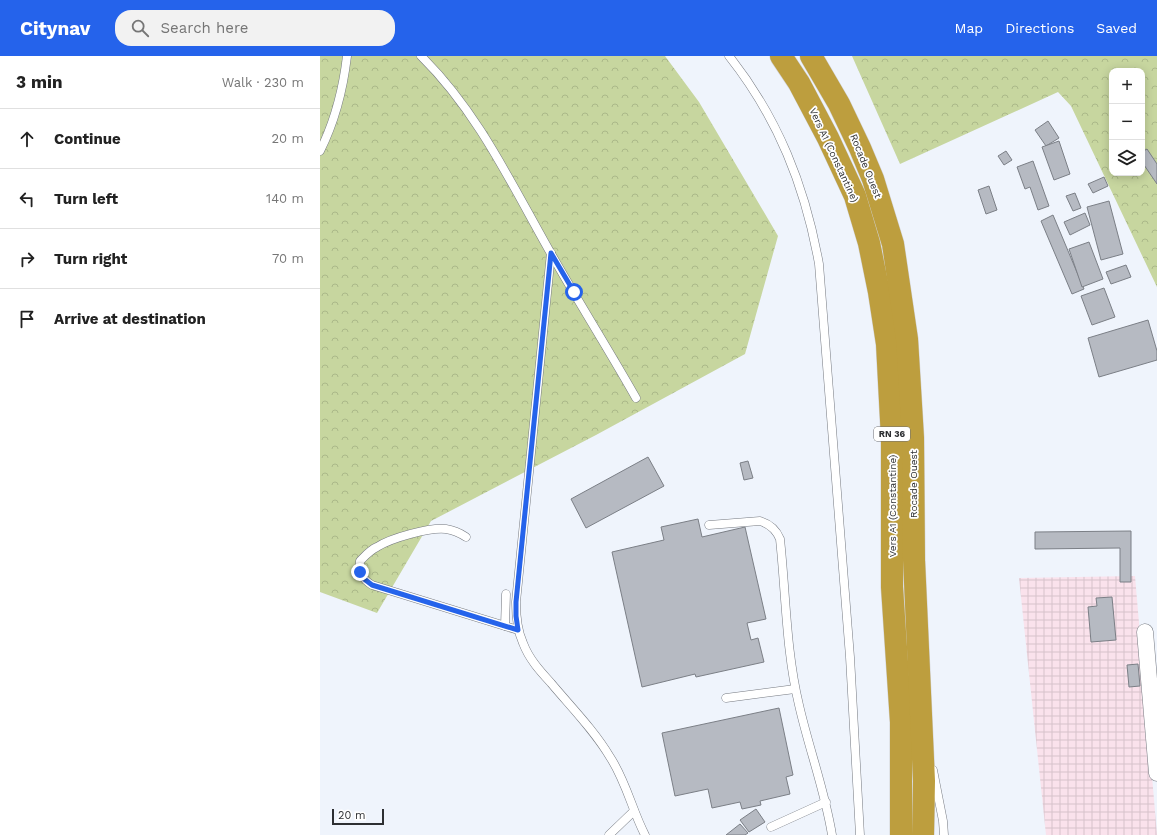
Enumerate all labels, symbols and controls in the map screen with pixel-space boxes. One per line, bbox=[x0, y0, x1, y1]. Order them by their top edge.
search box bbox=[115, 10, 395, 46]
text: Citynav bbox=[20, 17, 91, 40]
icon: search bbox=[129, 17, 151, 39]
text: Search here bbox=[161, 19, 248, 37]
text: Map bbox=[955, 20, 983, 36]
text: Directions bbox=[1005, 20, 1074, 36]
text: Saved bbox=[1096, 20, 1137, 36]
map controls bbox=[1109, 68, 1145, 176]
button: + bbox=[1109, 68, 1145, 104]
text: 3 min bbox=[16, 72, 62, 92]
text: Walk · 230 m bbox=[222, 75, 304, 90]
button: − bbox=[1109, 104, 1145, 140]
street label: Vers A1 (Constantine) bbox=[807, 106, 861, 204]
icon: ahead bbox=[16, 128, 38, 150]
text: Continue bbox=[54, 130, 121, 148]
text: 20 m bbox=[272, 131, 304, 146]
street label: Rocade Ouest bbox=[848, 132, 884, 200]
button: layers bbox=[1109, 140, 1145, 176]
icon: left bbox=[16, 188, 38, 210]
text: Turn left bbox=[54, 190, 118, 208]
text: 140 m bbox=[266, 191, 304, 206]
icon: right bbox=[16, 248, 38, 270]
text: Turn right bbox=[54, 250, 127, 268]
text: 70 m bbox=[272, 251, 304, 266]
route start bbox=[565, 283, 583, 301]
icon: arrive bbox=[16, 308, 38, 330]
text: Arrive at destination bbox=[54, 310, 206, 328]
road number: RN 36 bbox=[874, 427, 910, 441]
street label: Rocade Ouest bbox=[908, 449, 919, 518]
street label: Vers A1 (Constantine) bbox=[887, 455, 898, 557]
route end bbox=[351, 563, 369, 581]
scale bar bbox=[332, 807, 384, 826]
text: 20 m bbox=[338, 809, 366, 822]

